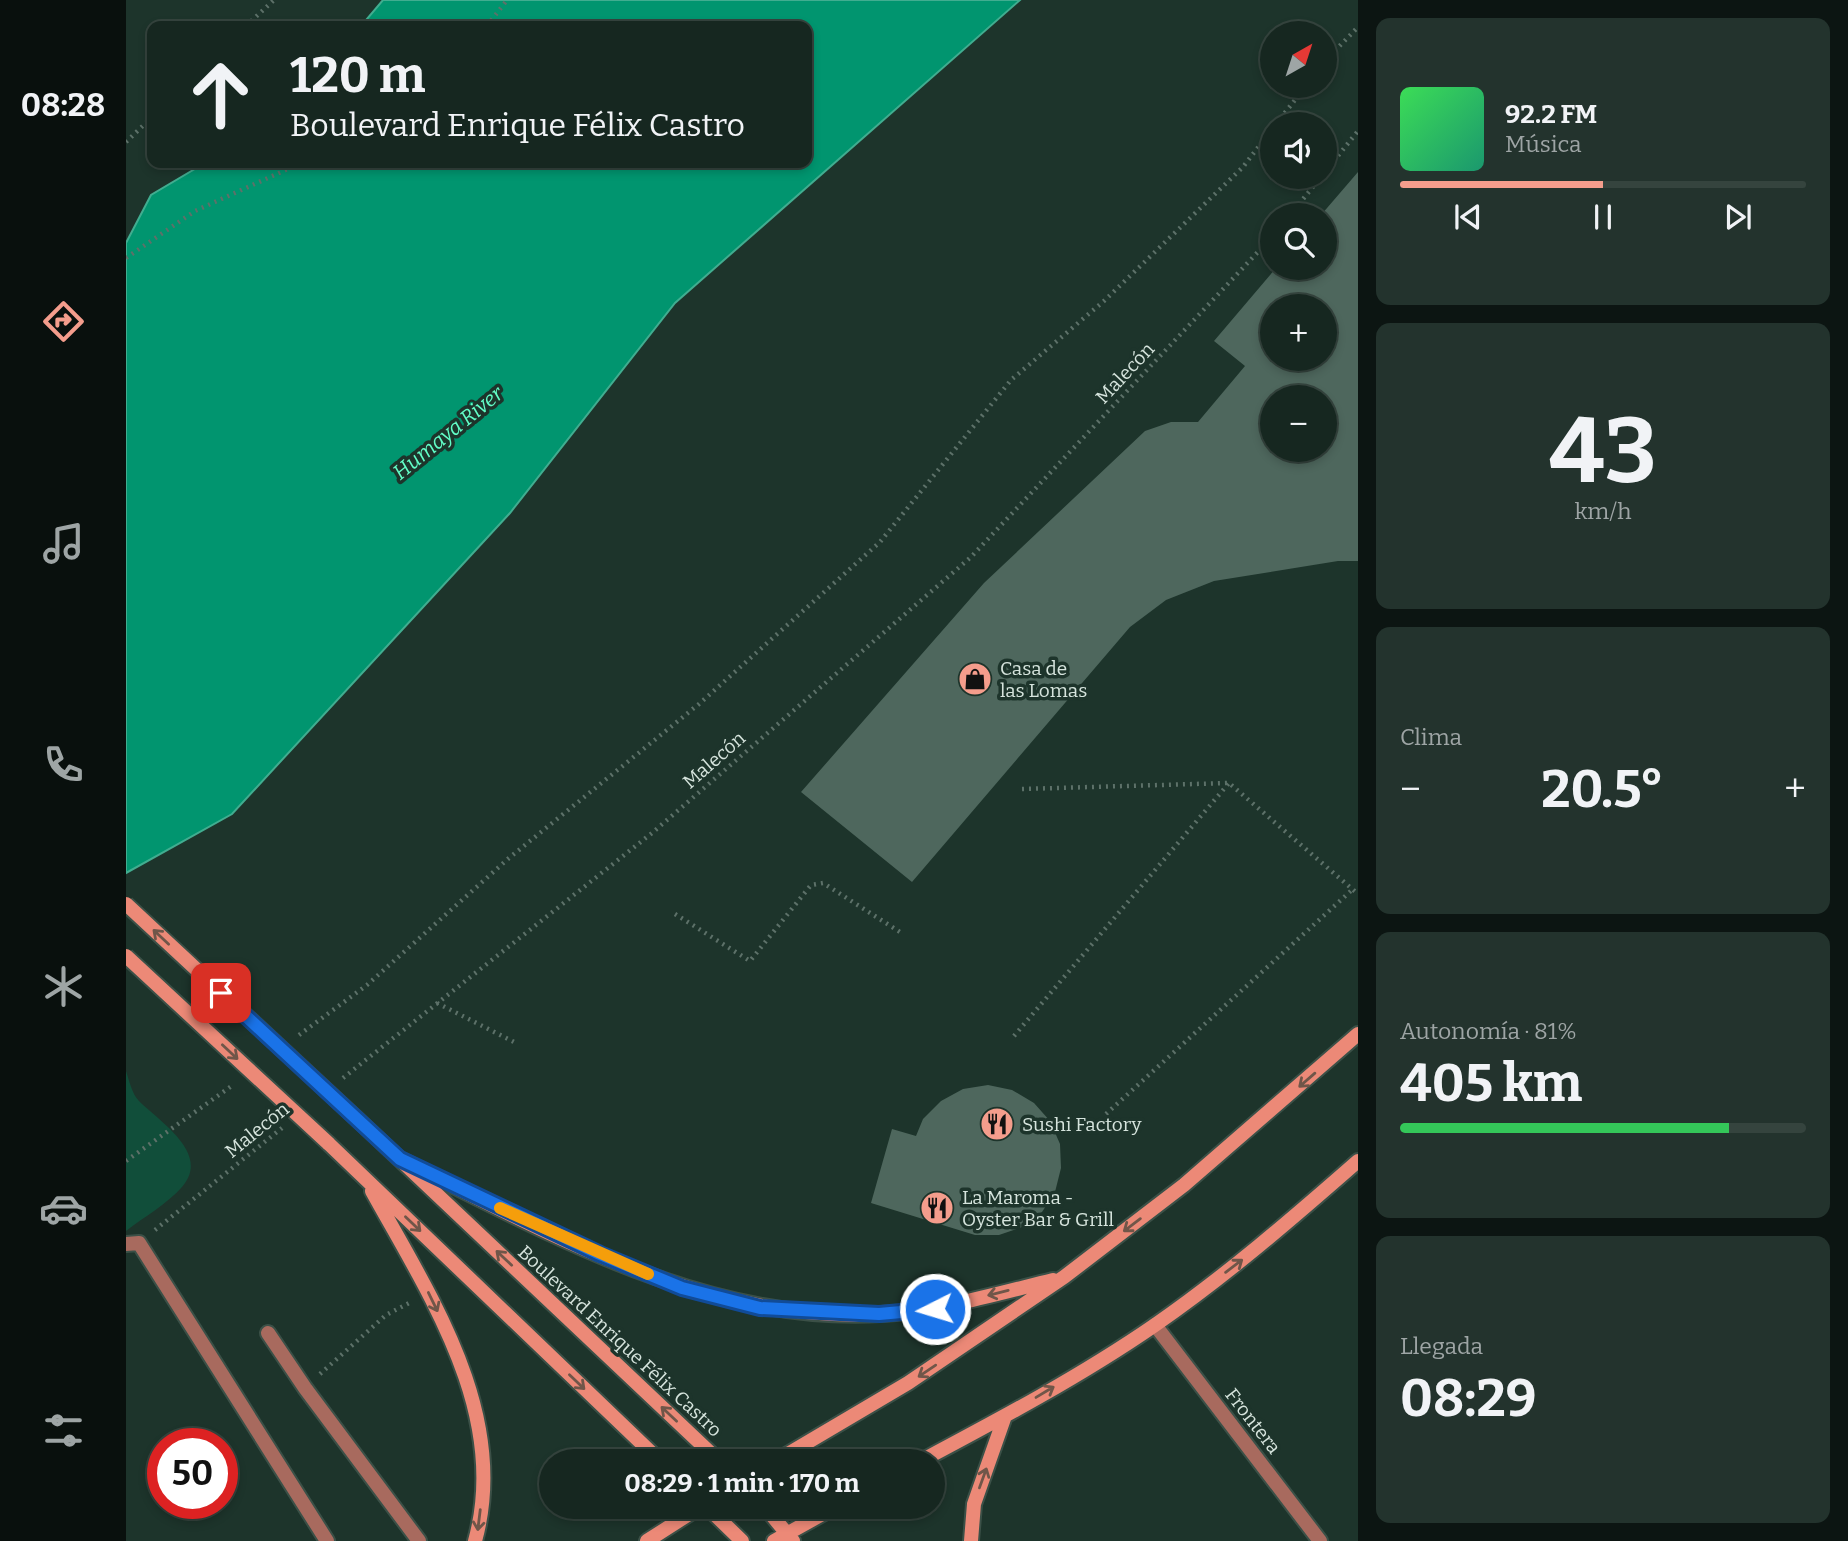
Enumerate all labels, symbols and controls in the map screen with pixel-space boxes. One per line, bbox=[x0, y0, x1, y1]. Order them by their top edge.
north arrow bbox=[1260, 21, 1337, 98]
map controls bbox=[1260, 21, 1337, 462]
text: 120 m bbox=[290, 46, 425, 105]
icon: ahead bbox=[175, 49, 266, 140]
text: 08:28 bbox=[21, 86, 105, 124]
text: 92.2 FM bbox=[1505, 99, 1597, 130]
text: Boulevard Enrique Félix Castro bbox=[290, 106, 745, 144]
button: sound bbox=[1260, 112, 1337, 189]
text: Música bbox=[1505, 130, 1582, 158]
icon: previous bbox=[1449, 198, 1487, 236]
icon: pause bbox=[1584, 198, 1622, 236]
icon: next bbox=[1719, 198, 1757, 236]
button: search bbox=[1260, 203, 1337, 280]
button: + bbox=[1260, 294, 1337, 371]
icon: directions bbox=[39, 297, 88, 346]
street label: Malecón bbox=[1091, 338, 1159, 408]
water label: Humaya River bbox=[388, 380, 510, 485]
button: − bbox=[1260, 385, 1337, 462]
text: 43 bbox=[1549, 397, 1657, 506]
text: km/h bbox=[1575, 497, 1631, 525]
icon: music bbox=[39, 519, 88, 568]
place label: Casa de las Lomas bbox=[1000, 657, 1087, 702]
shop icon: Casa de las Lomas bbox=[956, 660, 994, 698]
text: Clima bbox=[1400, 723, 1462, 751]
street label: Malecón bbox=[678, 727, 750, 793]
icon: phone bbox=[39, 740, 88, 789]
text: 20.5° bbox=[1541, 758, 1664, 821]
text: − bbox=[1400, 766, 1421, 812]
text: + bbox=[1784, 766, 1806, 812]
one-way arrow bbox=[152, 929, 170, 945]
icon: climate bbox=[39, 962, 88, 1011]
pin bbox=[191, 963, 251, 1023]
icon: arrive bbox=[202, 974, 240, 1012]
text: Autonomía · 81% bbox=[1400, 1017, 1577, 1045]
one-way arrow bbox=[221, 1044, 238, 1061]
text: 405 km bbox=[1400, 1052, 1582, 1115]
one-way arrow bbox=[1299, 1072, 1317, 1088]
street label: Malecón bbox=[221, 1097, 293, 1163]
restaurant icon: Sushi Factory bbox=[978, 1105, 1016, 1143]
place label: Sushi Factory bbox=[1022, 1113, 1142, 1136]
icon: car bbox=[39, 1184, 88, 1233]
place label: La Maroma - Oyster Bar & Grill bbox=[962, 1186, 1114, 1231]
restaurant icon: La Maroma - Oyster Bar & Grill bbox=[918, 1189, 956, 1227]
one-way arrow bbox=[404, 1216, 421, 1233]
one-way arrow bbox=[1123, 1217, 1142, 1232]
street label: Boulevard Enrique Félix Castro bbox=[513, 1240, 727, 1442]
one-way arrow bbox=[495, 1250, 513, 1266]
one-way arrow bbox=[1224, 1259, 1243, 1274]
position arrow bbox=[898, 1272, 972, 1346]
one-way arrow bbox=[987, 1287, 1010, 1300]
one-way arrow bbox=[426, 1291, 440, 1312]
text: Llegada bbox=[1400, 1332, 1483, 1360]
one-way arrow bbox=[918, 1364, 937, 1378]
text: 08:29 bbox=[1400, 1367, 1536, 1430]
one-way arrow bbox=[568, 1373, 585, 1390]
street label: Frontera bbox=[1220, 1384, 1286, 1459]
one-way arrow bbox=[1034, 1385, 1054, 1399]
icon: filters bbox=[39, 1406, 88, 1455]
one-way arrow bbox=[661, 1406, 678, 1423]
speed limit sign: 50 bbox=[147, 1428, 238, 1519]
one-way arrow bbox=[978, 1467, 990, 1489]
text: 08:29 · 1 min · 170 m bbox=[624, 1468, 860, 1499]
one-way arrow bbox=[473, 1508, 486, 1531]

